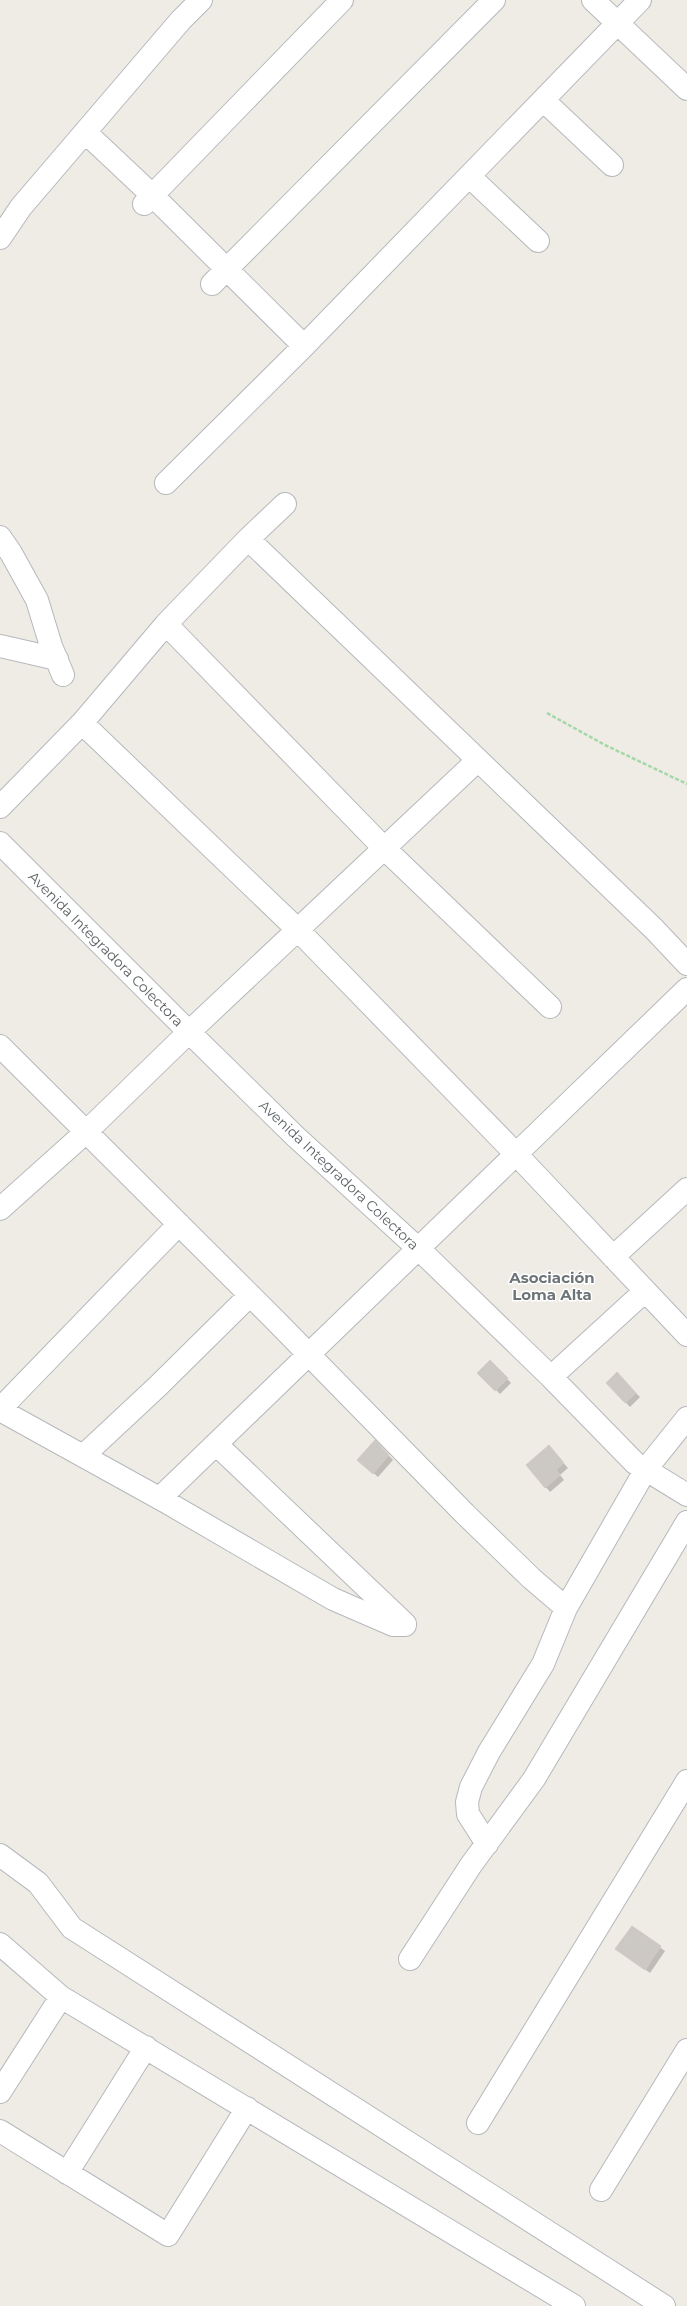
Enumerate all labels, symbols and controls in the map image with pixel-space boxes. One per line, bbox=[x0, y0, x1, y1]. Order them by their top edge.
street label: Avenida Integradora Colectora bbox=[25, 868, 187, 1030]
street label: Avenida Integradora Colectora bbox=[255, 1096, 423, 1254]
district label: Asociación Loma Alta bbox=[508, 1268, 595, 1304]

